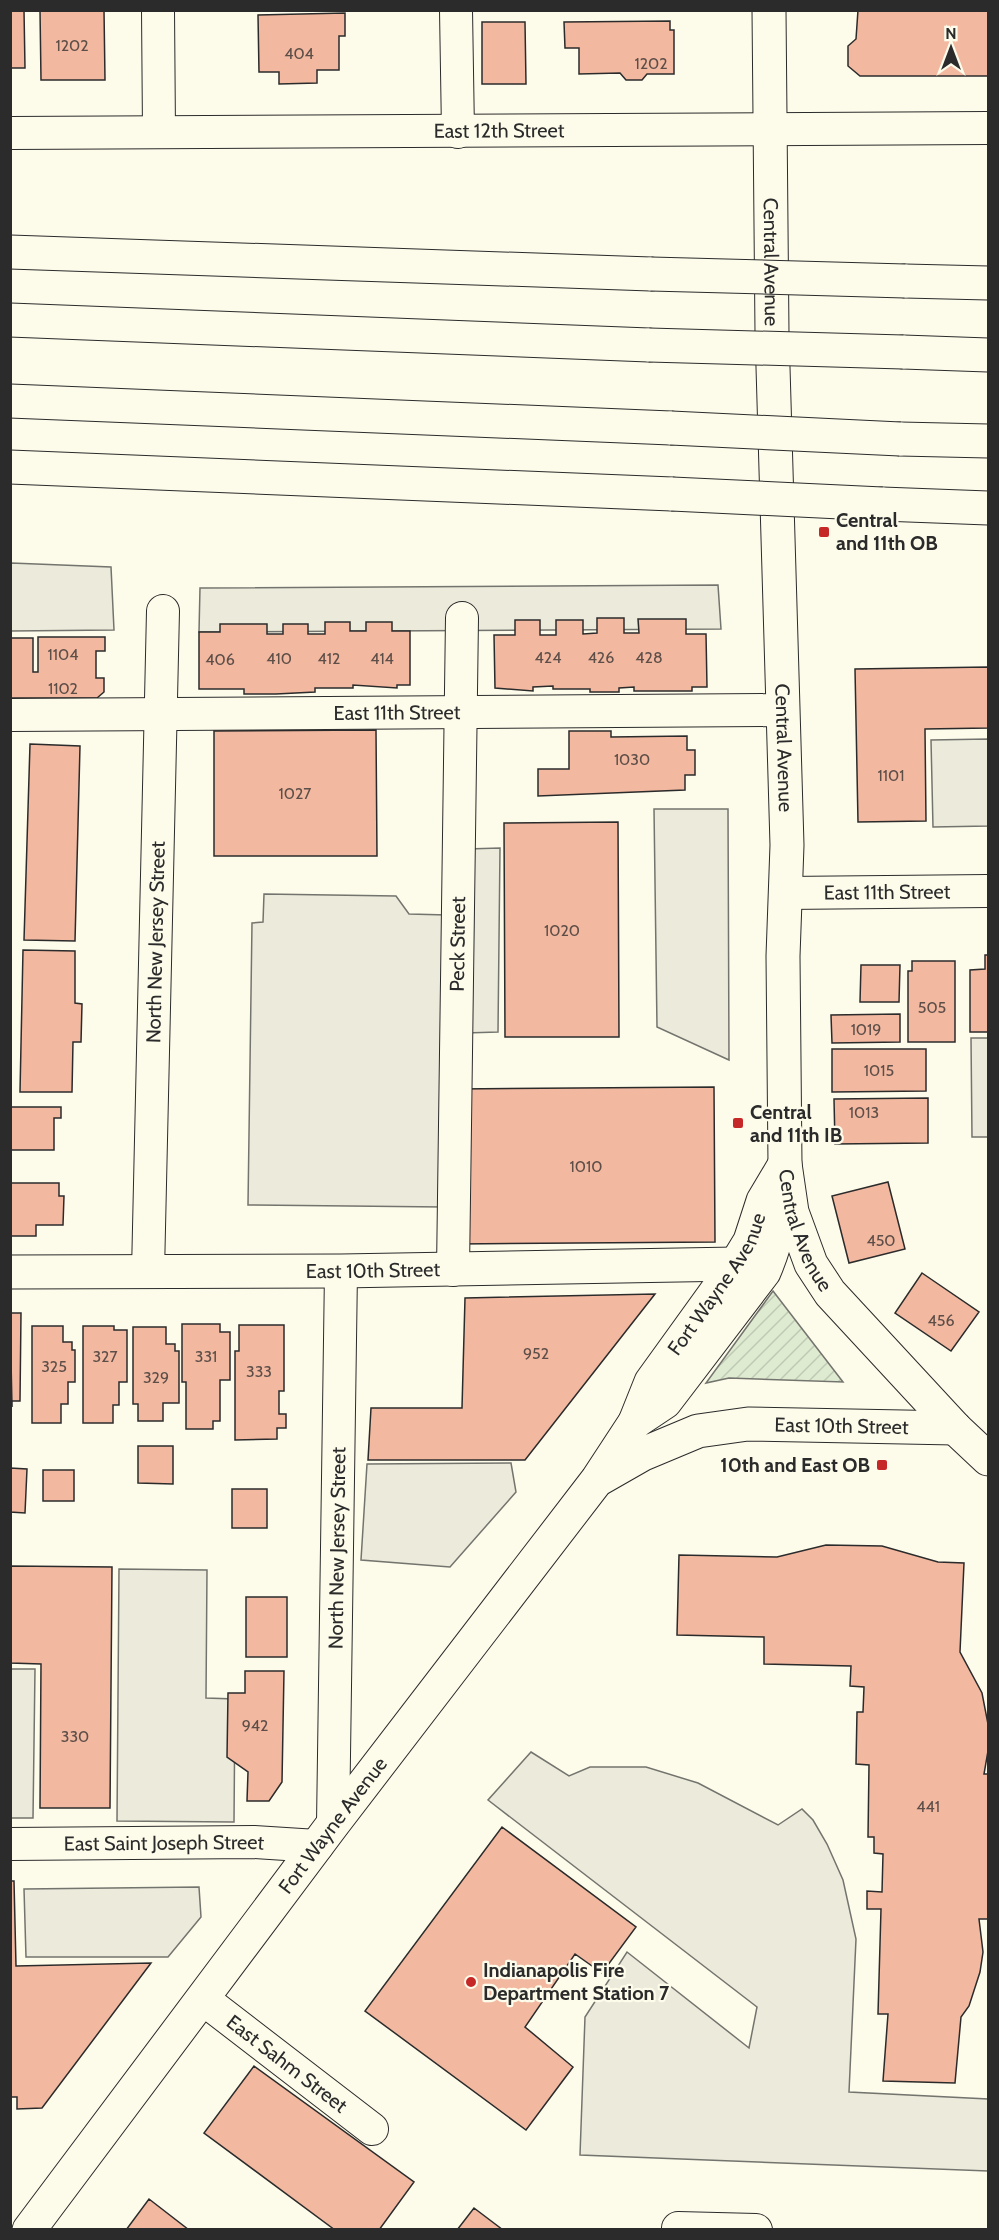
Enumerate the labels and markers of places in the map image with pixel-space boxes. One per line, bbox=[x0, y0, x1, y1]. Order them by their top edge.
place label: Central and 11th OB bbox=[836, 508, 938, 555]
marker: Central and 11th OB bbox=[817, 525, 831, 539]
place label: Central and 11th IB bbox=[750, 1100, 842, 1147]
marker: Central and 11th IB bbox=[731, 1116, 745, 1130]
place label: 10th and East OB bbox=[720, 1453, 870, 1477]
marker: 10th and East OB bbox=[875, 1458, 889, 1472]
place label: Indianapolis Fire Department Station 7 bbox=[483, 1958, 670, 2005]
marker: Indianapolis Fire Department Station 7 bbox=[464, 1975, 478, 1989]

